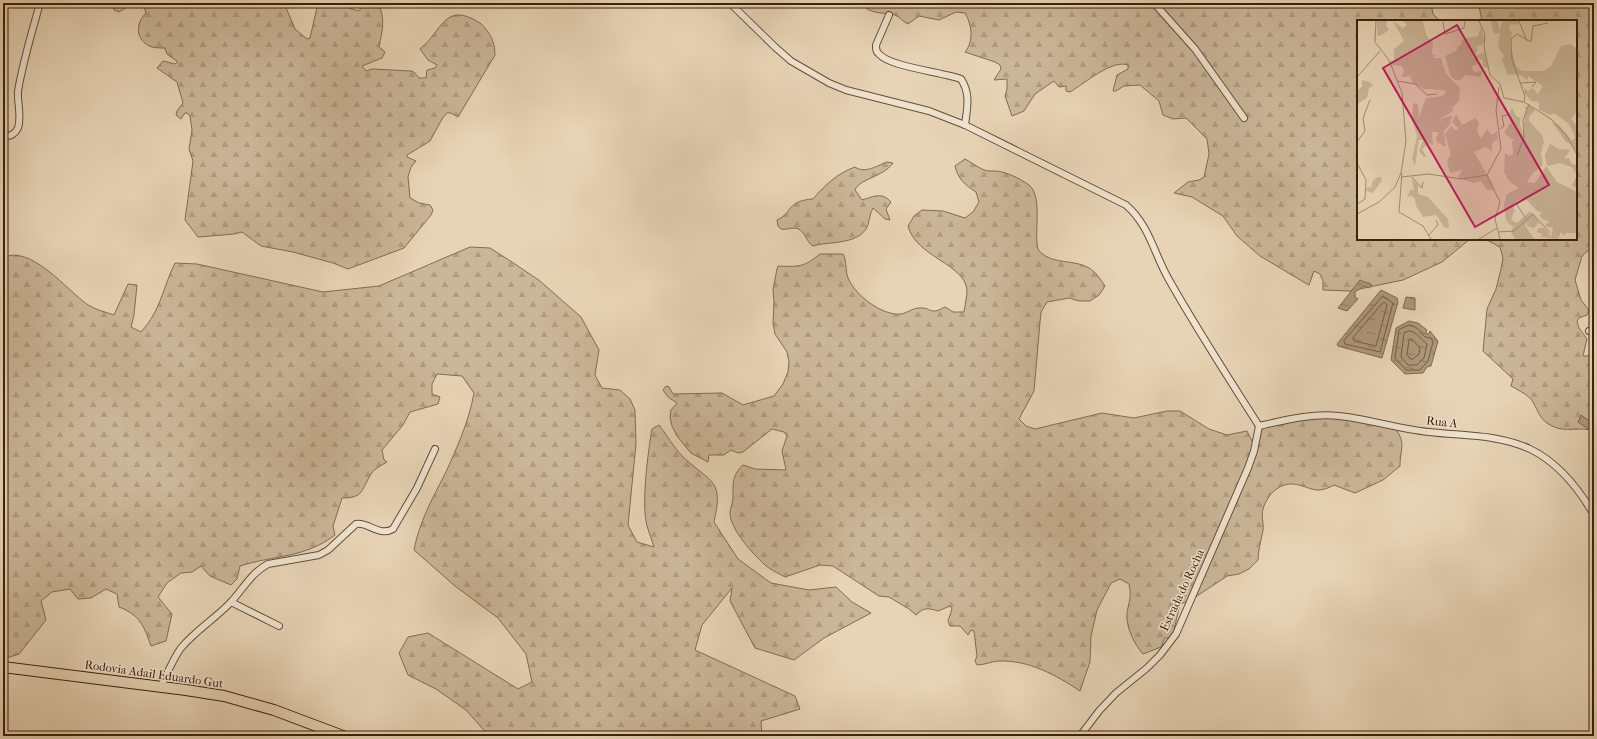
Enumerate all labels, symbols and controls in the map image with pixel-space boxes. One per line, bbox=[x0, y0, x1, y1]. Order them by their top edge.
inset map bbox=[1357, 20, 1577, 240]
street label: Rua A bbox=[1426, 413, 1458, 431]
street label: Estrada do Rocha bbox=[1157, 546, 1207, 633]
street label: Rodovia Adail Eduardo Gut bbox=[84, 657, 225, 691]

